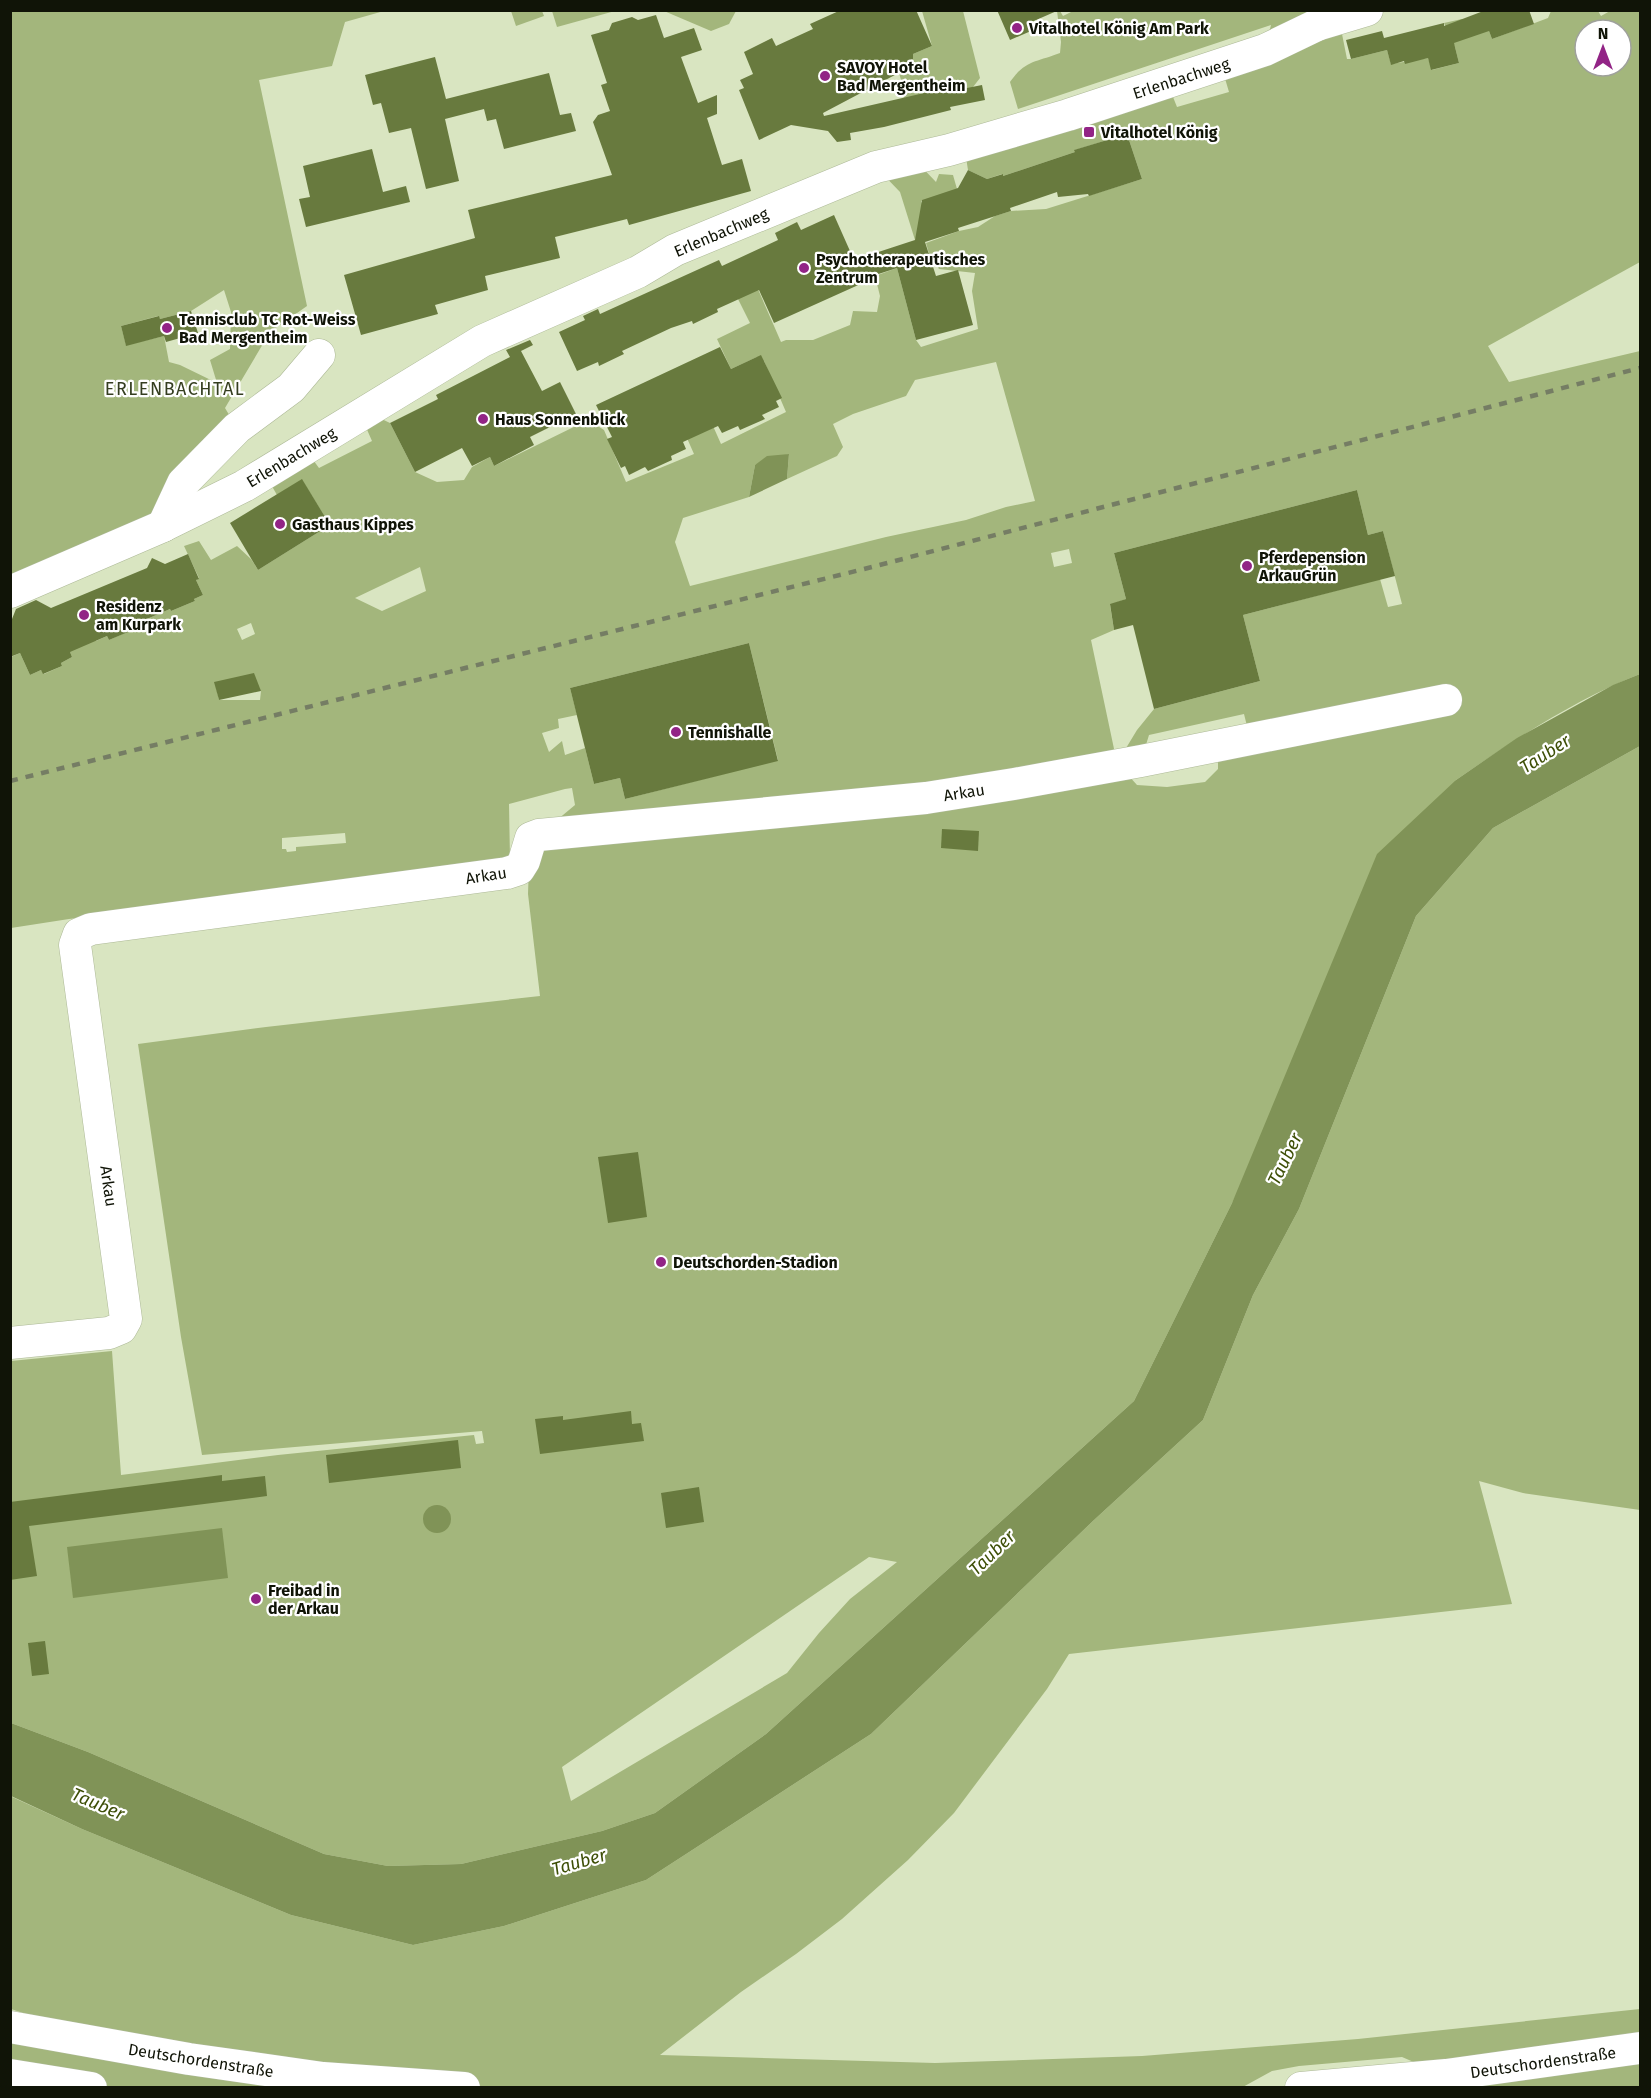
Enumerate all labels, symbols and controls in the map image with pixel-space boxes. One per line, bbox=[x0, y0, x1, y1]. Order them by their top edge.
north arrow bbox=[1573, 18, 1633, 78]
place label: Vitalhotel König Am Park bbox=[1028, 19, 1209, 38]
marker: Vitalhotel König Am Park bbox=[1010, 21, 1024, 35]
text: N bbox=[1598, 24, 1608, 43]
street label: Erlenbachweg bbox=[1130, 54, 1233, 103]
place label: SAVOY Hotel Bad Mergentheim bbox=[837, 58, 965, 95]
marker: SAVOY Hotel Bad Mergentheim bbox=[818, 69, 832, 83]
place label: Vitalhotel König bbox=[1100, 123, 1218, 142]
marker: Vitalhotel König bbox=[1082, 125, 1096, 139]
street label: Erlenbachweg bbox=[671, 204, 772, 261]
place label: Psychotherapeutisches Zentrum bbox=[816, 250, 986, 287]
marker: Psychotherapeutisches Zentrum bbox=[797, 261, 811, 275]
place label: Tennisclub TC Rot-Weiss Bad Mergentheim bbox=[179, 310, 356, 347]
marker: Tennisclub TC Rot-Weiss Bad Mergentheim bbox=[160, 321, 174, 335]
district label: ERLENBACHTAL bbox=[105, 378, 245, 400]
place label: Haus Sonnenblick bbox=[495, 410, 626, 429]
marker: Haus Sonnenblick bbox=[476, 412, 490, 426]
street label: Erlenbachweg bbox=[243, 423, 340, 492]
place label: Gasthaus Kippes bbox=[292, 515, 414, 534]
marker: Gasthaus Kippes bbox=[273, 517, 287, 531]
place label: Pferdepension ArkauGrün bbox=[1258, 548, 1366, 585]
marker: Pferdepension ArkauGrün bbox=[1240, 559, 1254, 573]
place label: Residenz am Kurpark bbox=[96, 597, 181, 634]
marker: Residenz am Kurpark bbox=[77, 608, 91, 622]
place label: Tennishalle bbox=[688, 723, 772, 742]
marker: Tennishalle bbox=[669, 725, 683, 739]
water label: Tauber bbox=[1516, 729, 1575, 778]
street label: Arkau bbox=[942, 780, 986, 805]
street label: Arkau bbox=[464, 863, 508, 888]
water label: Tauber bbox=[1263, 1128, 1308, 1189]
street label: Arkau bbox=[96, 1164, 121, 1208]
place label: Deutschorden-Stadion bbox=[673, 1253, 838, 1272]
marker: Deutschorden-Stadion bbox=[654, 1255, 668, 1269]
water label: Tauber bbox=[964, 1525, 1020, 1580]
place label: Freibad in der Arkau bbox=[268, 1581, 340, 1618]
marker: Freibad in der Arkau bbox=[249, 1592, 263, 1606]
water label: Tauber bbox=[68, 1783, 129, 1825]
water label: Tauber bbox=[549, 1843, 610, 1880]
street label: Deutschordenstraße bbox=[127, 2040, 275, 2081]
street label: Deutschordenstraße bbox=[1469, 2043, 1617, 2082]

